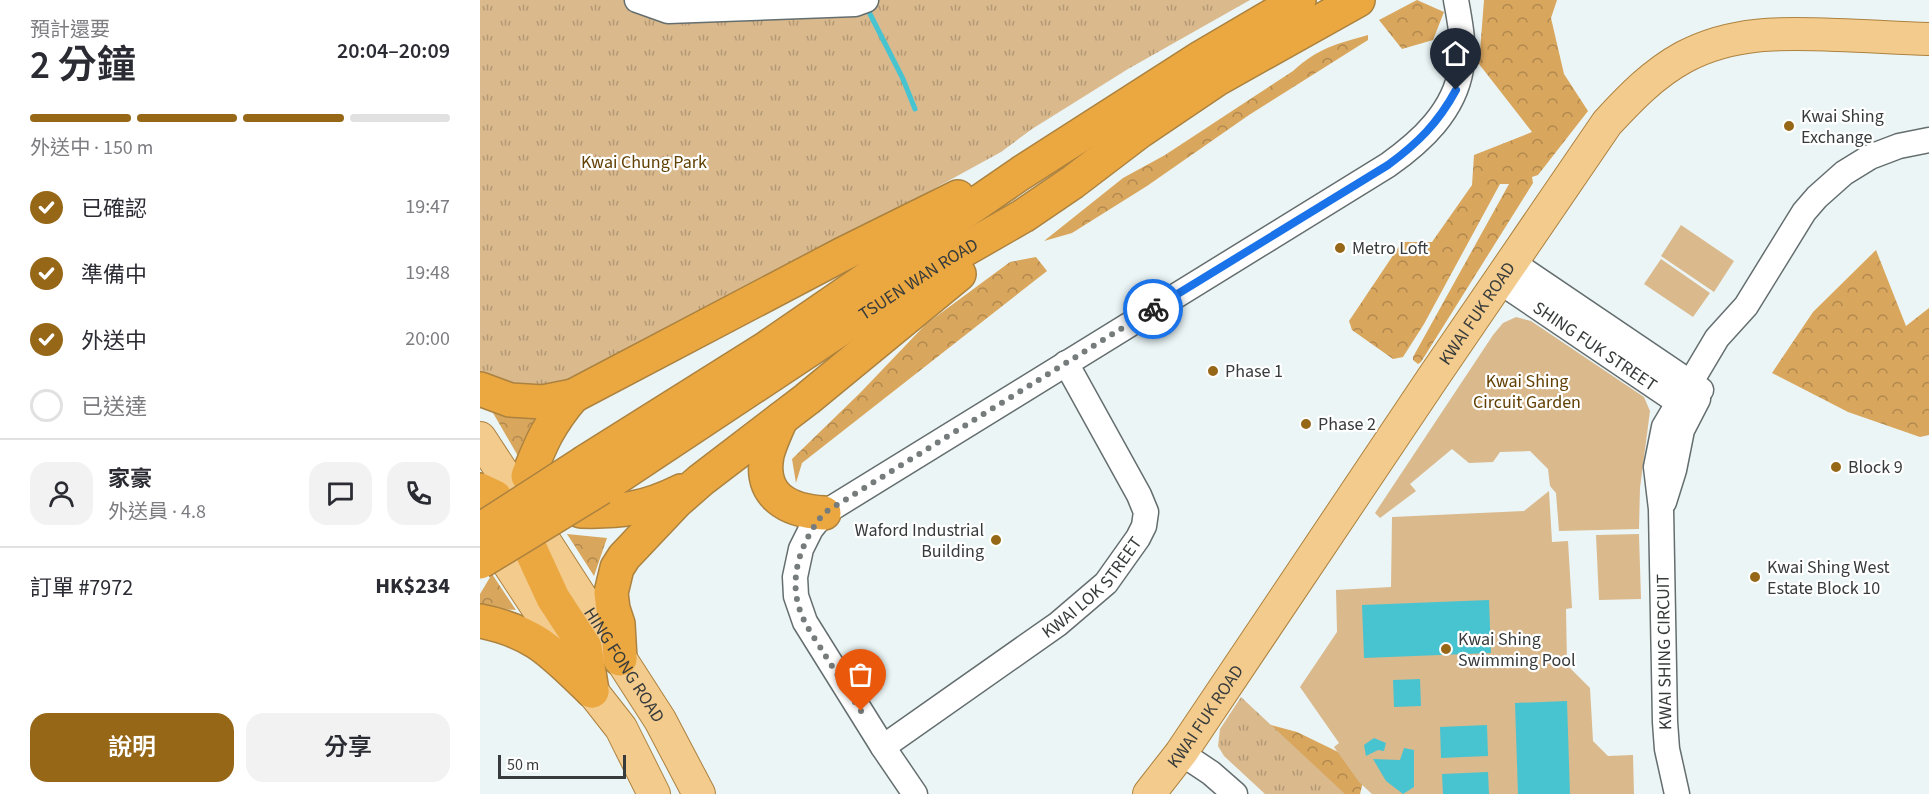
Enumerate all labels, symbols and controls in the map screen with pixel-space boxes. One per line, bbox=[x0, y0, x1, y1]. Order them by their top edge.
text: 預計還要 bbox=[30, 16, 110, 44]
pin bbox=[1430, 28, 1481, 90]
text: 20:04–20:09 bbox=[337, 35, 450, 67]
icon: home bbox=[1439, 37, 1472, 70]
text: 2 分鐘 bbox=[30, 38, 136, 94]
place label: Kwai Shing Exchange bbox=[1801, 104, 1884, 150]
marker: Kwai Shing Exchange bbox=[1782, 119, 1796, 133]
text: 外送中 · 150 m bbox=[30, 134, 153, 162]
park label: Kwai Chung Park bbox=[581, 150, 707, 175]
icon: check bbox=[30, 191, 63, 224]
text: 已確認 bbox=[81, 193, 147, 225]
text: 19:47 bbox=[405, 193, 450, 221]
street label: TSUEN WAN ROAD bbox=[854, 232, 983, 327]
place label: Metro Loft bbox=[1352, 236, 1429, 261]
marker: Metro Loft bbox=[1333, 241, 1347, 255]
icon: check bbox=[30, 257, 63, 290]
street label: KWAI FUK ROAD bbox=[1433, 257, 1521, 370]
text: 準備中 bbox=[81, 259, 147, 291]
text: 19:48 bbox=[405, 259, 450, 287]
courier bbox=[1123, 279, 1183, 339]
icon: bike bbox=[1137, 293, 1170, 326]
street label: SHING FUK STREET bbox=[1528, 295, 1662, 398]
icon: check bbox=[30, 323, 63, 356]
text: 外送中 bbox=[81, 325, 147, 357]
text: 20:00 bbox=[405, 325, 450, 353]
place label: Phase 1 bbox=[1225, 359, 1283, 384]
marker: Phase 1 bbox=[1206, 364, 1220, 378]
park label: Kwai Shing Circuit Garden bbox=[1473, 369, 1581, 415]
text: 已送達 bbox=[81, 391, 147, 423]
place label: Phase 2 bbox=[1318, 412, 1376, 437]
marker: Phase 2 bbox=[1299, 417, 1313, 431]
place label: Block 9 bbox=[1848, 455, 1903, 480]
marker: Block 9 bbox=[1829, 460, 1843, 474]
button: person bbox=[30, 462, 93, 525]
button: chat bbox=[309, 462, 372, 525]
button: phone bbox=[387, 462, 450, 525]
text: 家豪 bbox=[108, 463, 152, 495]
text: 外送員 · 4.8 bbox=[108, 498, 206, 526]
place label: Waford Industrial Building bbox=[855, 518, 984, 564]
street label: KWAI LOK STREET bbox=[1037, 532, 1148, 645]
marker: Waford Industrial Building bbox=[989, 533, 1003, 547]
place label: Kwai Shing West Estate Block 10 bbox=[1767, 555, 1890, 601]
text: HK$234 bbox=[375, 570, 450, 602]
marker: Kwai Shing West Estate Block 10 bbox=[1748, 570, 1762, 584]
text: 訂單 #7972 bbox=[30, 572, 133, 604]
street label: KWAI SHING CIRCUIT bbox=[1651, 573, 1678, 730]
street label: HING FONG ROAD bbox=[577, 602, 670, 728]
place label: Kwai Shing Swimming Pool bbox=[1458, 627, 1576, 673]
marker: Kwai Shing Swimming Pool bbox=[1439, 642, 1453, 656]
pin bbox=[835, 649, 886, 711]
icon: bag bbox=[844, 658, 877, 691]
street label: KWAI FUK ROAD bbox=[1162, 660, 1250, 774]
button: 說明 bbox=[30, 713, 234, 782]
button: 分享 bbox=[246, 713, 450, 782]
scale bar bbox=[498, 752, 626, 780]
text: 50 m bbox=[507, 754, 539, 776]

